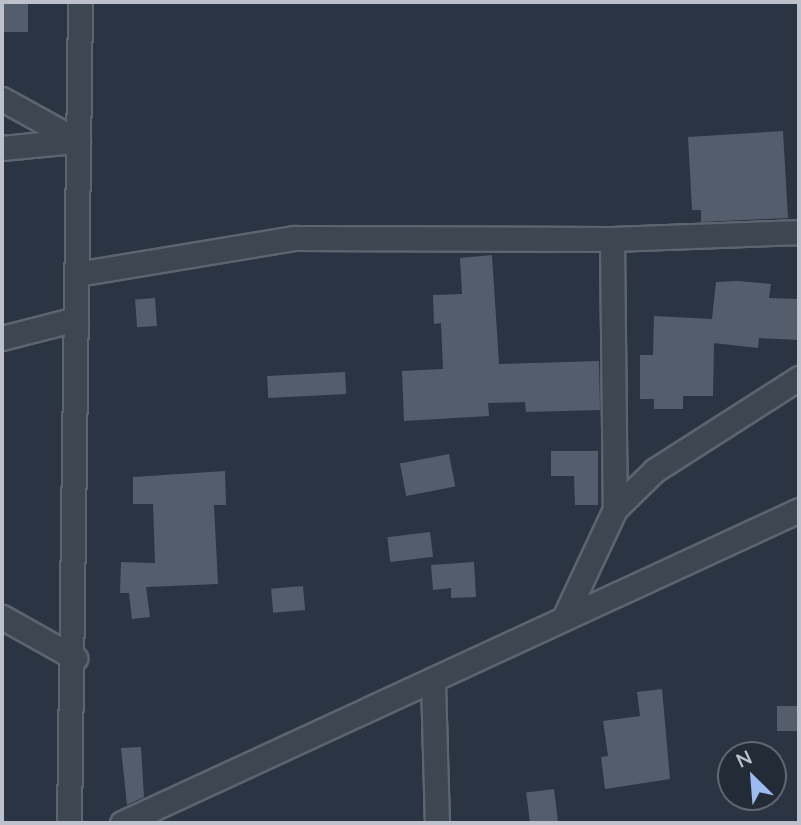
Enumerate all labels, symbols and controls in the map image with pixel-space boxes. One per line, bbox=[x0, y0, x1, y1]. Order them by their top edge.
north arrow bbox=[717, 741, 787, 811]
text: N bbox=[732, 745, 755, 772]

